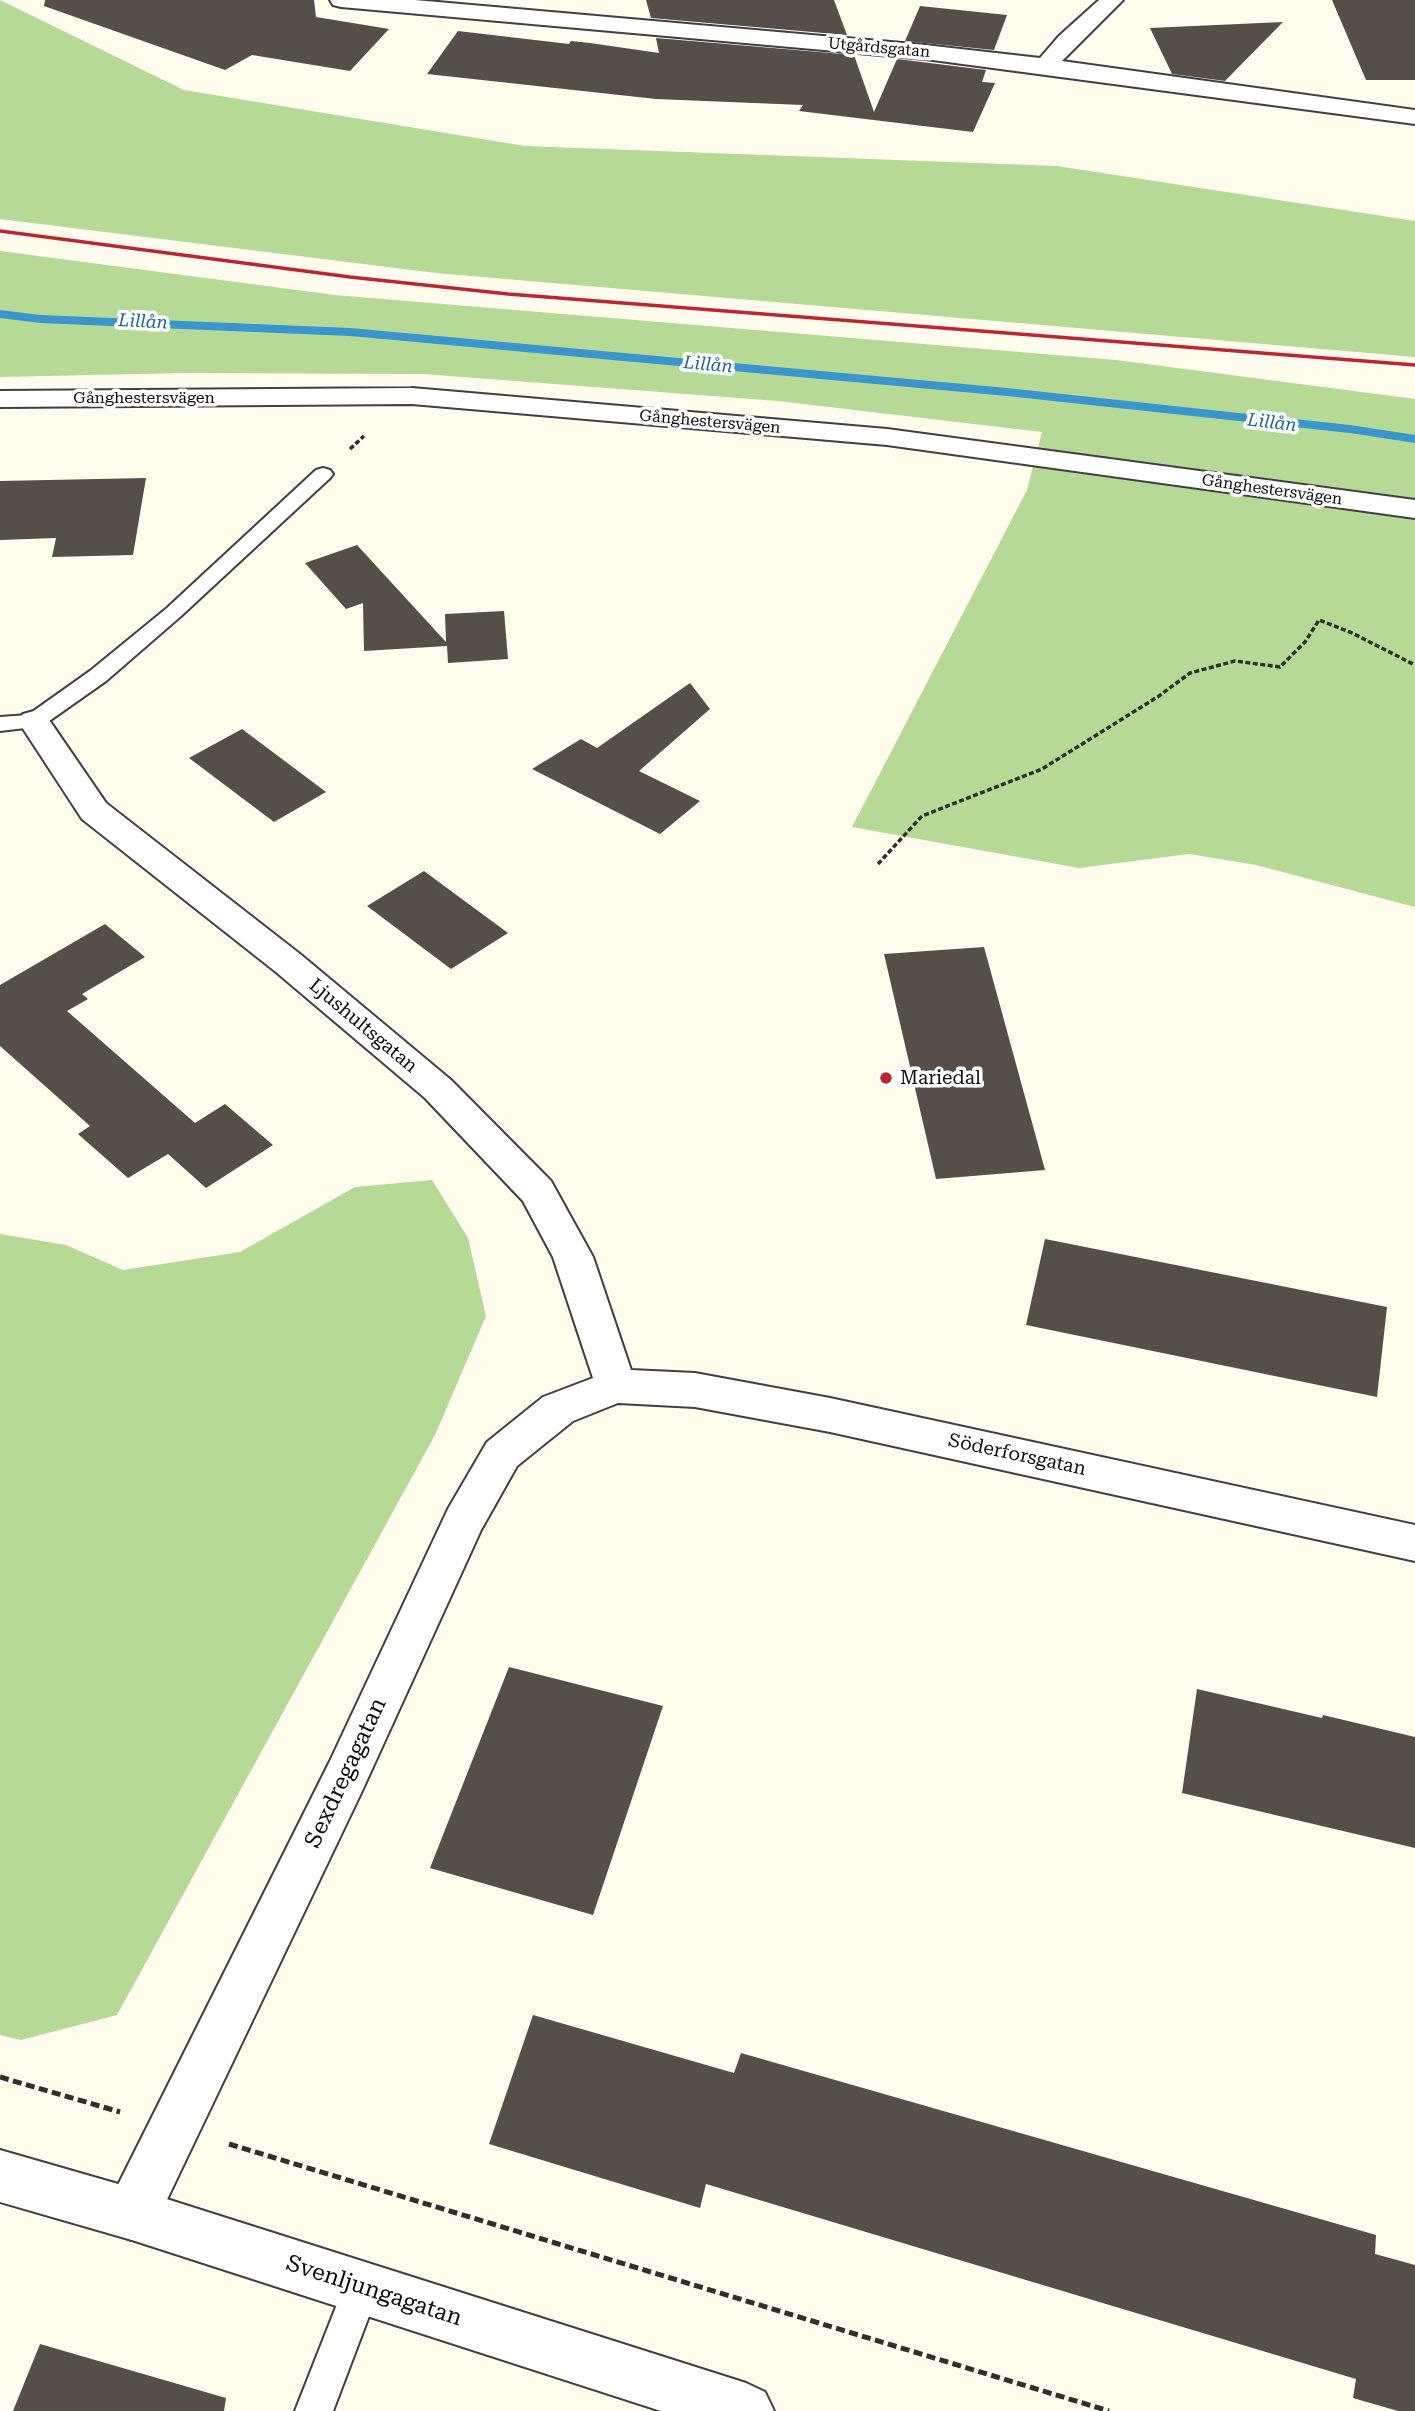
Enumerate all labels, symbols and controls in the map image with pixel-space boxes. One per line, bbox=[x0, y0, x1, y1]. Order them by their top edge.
street label: Utgårdsgatan bbox=[827, 34, 931, 62]
water label: Lillån bbox=[118, 310, 168, 334]
water label: Lillån bbox=[682, 352, 734, 378]
street label: Gånghestersvägen bbox=[73, 388, 215, 408]
street label: Gånghestersvägen bbox=[639, 406, 781, 438]
water label: Lillån bbox=[1246, 409, 1298, 437]
street label: Gånghestersvägen bbox=[1201, 471, 1343, 509]
street label: Ljushultsgatan bbox=[304, 974, 422, 1078]
place label: Mariedal bbox=[900, 1067, 981, 1089]
marker: Mariedal bbox=[878, 1070, 894, 1086]
street label: Söderforsgatan bbox=[946, 1429, 1088, 1481]
street label: Sexdregagatan bbox=[299, 1694, 393, 1852]
street label: Svenljungagatan bbox=[283, 2250, 465, 2332]

